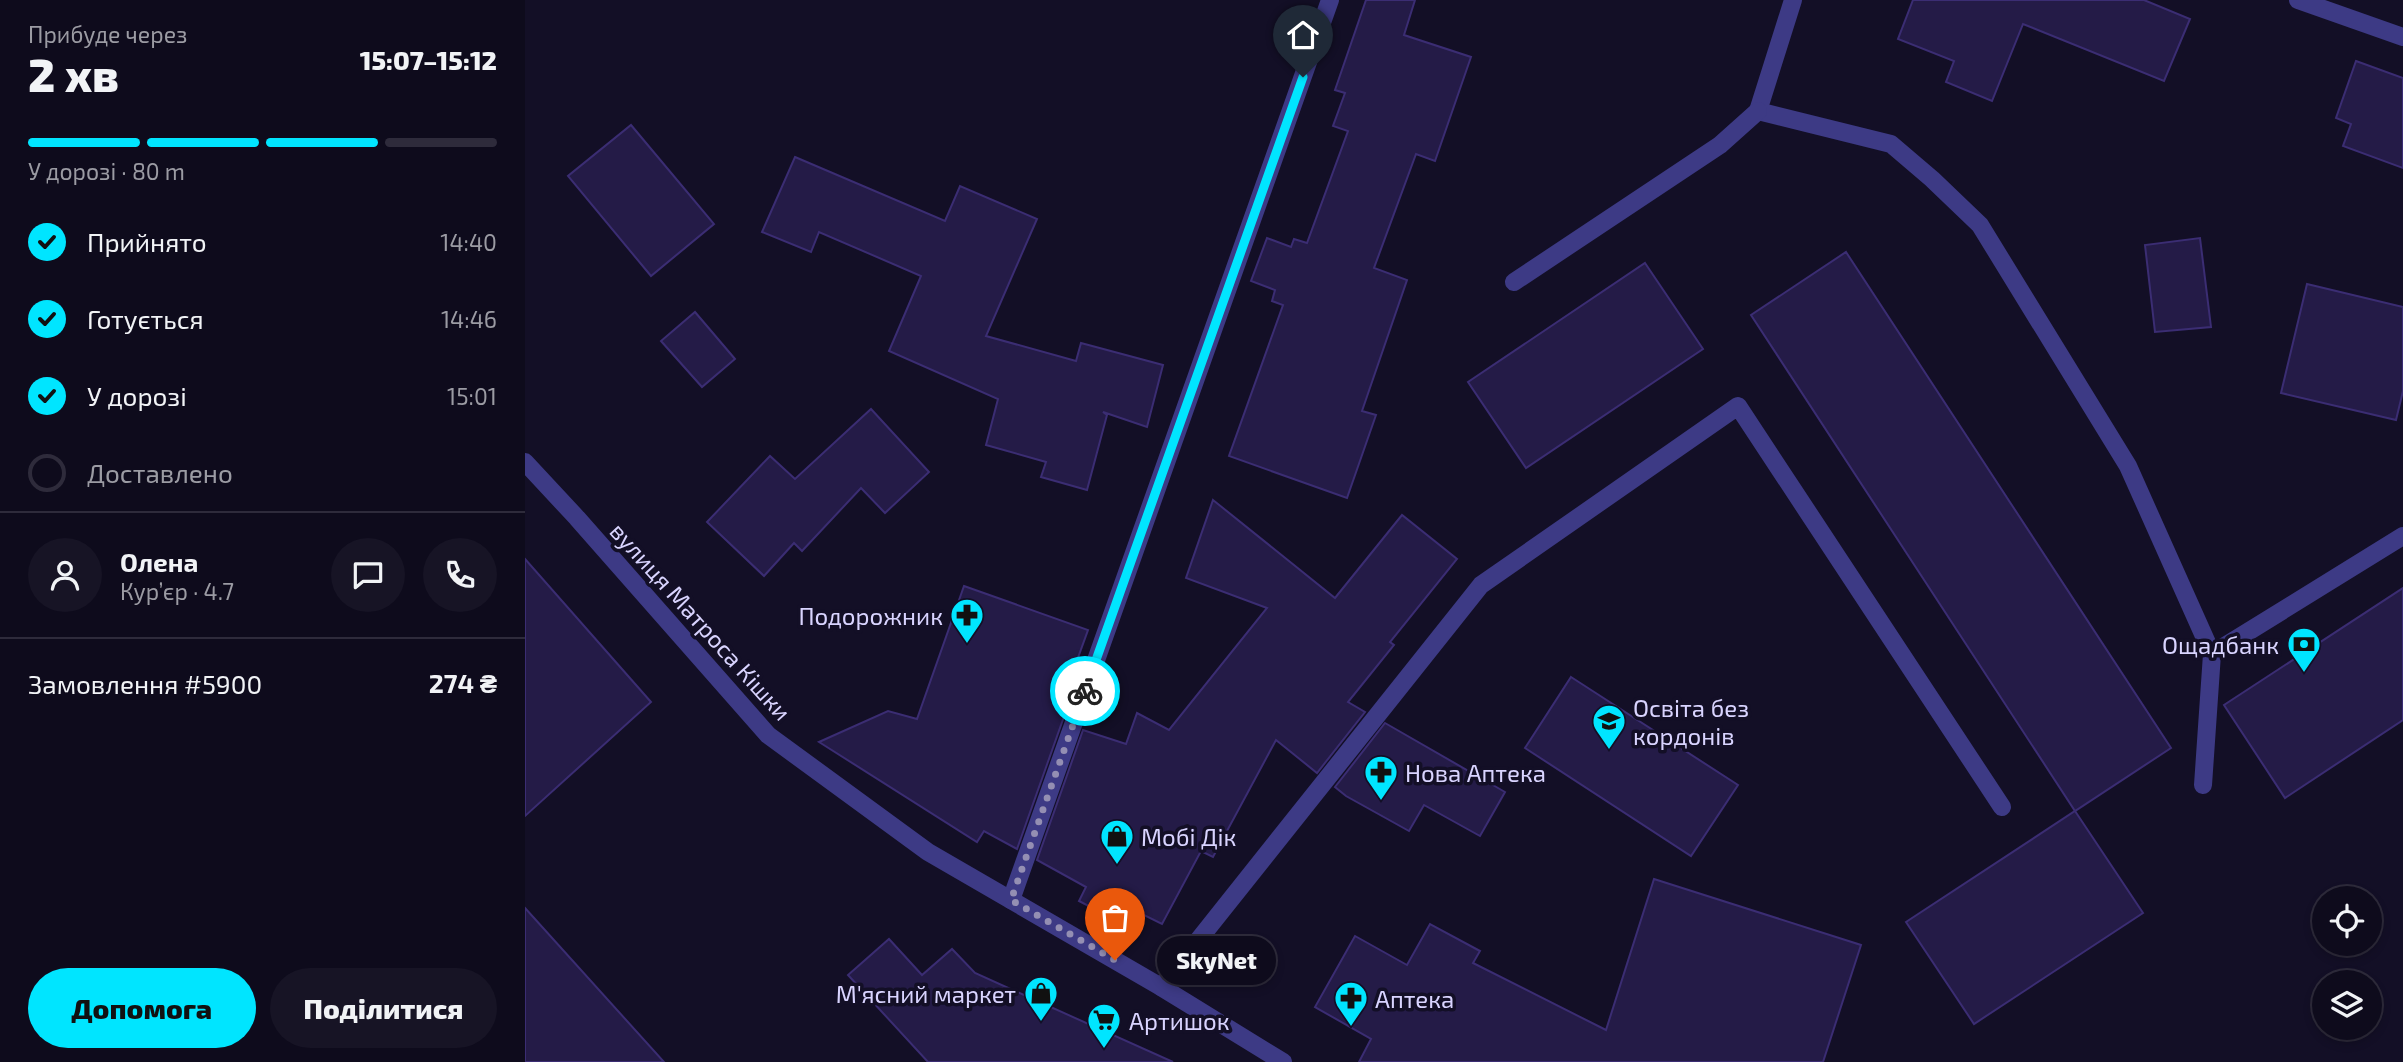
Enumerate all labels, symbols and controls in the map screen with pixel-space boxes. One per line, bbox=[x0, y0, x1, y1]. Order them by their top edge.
pin bbox=[1273, 5, 1333, 77]
icon: home bbox=[1284, 16, 1322, 54]
text: Прибуде через bbox=[28, 20, 188, 48]
text: 15:07–15:12 bbox=[360, 44, 497, 75]
text: 2 хв bbox=[28, 46, 119, 101]
text: У дорозі · 80 m bbox=[28, 157, 185, 185]
icon: check bbox=[28, 223, 66, 261]
text: Прийнято bbox=[87, 226, 207, 257]
text: 14:40 bbox=[440, 228, 497, 256]
icon: check bbox=[28, 300, 66, 338]
text: Готується bbox=[87, 303, 204, 334]
text: 14:46 bbox=[441, 305, 497, 333]
icon: check bbox=[28, 377, 66, 415]
text: У дорозі bbox=[87, 380, 187, 411]
text: 15:01 bbox=[447, 382, 497, 410]
text: Доставлено bbox=[87, 457, 233, 488]
street label: вулиця Матроса Кішки bbox=[604, 516, 797, 727]
button: person bbox=[28, 538, 102, 612]
button: chat bbox=[331, 538, 405, 612]
button: phone bbox=[423, 538, 497, 612]
text: Олена bbox=[120, 546, 198, 577]
text: Кур’єр · 4.7 bbox=[120, 577, 234, 605]
pharmacy icon: Подорожник bbox=[948, 596, 986, 645]
place label: Подорожник bbox=[798, 601, 943, 630]
bank icon: Ощадбанк bbox=[2285, 625, 2323, 674]
place label: Ощадбанк bbox=[2162, 630, 2279, 659]
courier bbox=[1050, 656, 1120, 726]
text: 274 ₴ bbox=[429, 667, 497, 698]
text: Замовлення #5900 bbox=[28, 668, 262, 699]
icon: bike bbox=[1066, 672, 1104, 710]
place label: Освіта без кордонів bbox=[1633, 693, 1749, 750]
school or university icon: Освіта без кордонів bbox=[1590, 702, 1628, 751]
pharmacy icon: Нова Аптека bbox=[1362, 753, 1400, 802]
place label: Нова Аптека bbox=[1405, 758, 1546, 787]
shop icon: Мобі Дік bbox=[1098, 817, 1136, 866]
place label: Мобі Дік bbox=[1141, 822, 1237, 851]
map controls bbox=[2312, 886, 2382, 1040]
button: locate bbox=[2312, 886, 2382, 956]
pin bbox=[1085, 888, 1145, 960]
icon: bag bbox=[1096, 899, 1134, 937]
callout: SkyNet bbox=[1157, 936, 1276, 984]
text: SkyNet bbox=[1176, 946, 1257, 974]
button: Допомога bbox=[28, 968, 256, 1048]
button: Поділитися bbox=[270, 968, 497, 1048]
button: layers bbox=[2312, 970, 2382, 1040]
shop icon: М'ясний маркет bbox=[1022, 974, 1060, 1023]
place label: М'ясний маркет bbox=[836, 979, 1016, 1008]
pharmacy icon: Аптека bbox=[1332, 979, 1370, 1028]
place label: Аптека bbox=[1375, 984, 1454, 1013]
supermarket icon: Артишок bbox=[1085, 1001, 1123, 1050]
place label: Артишок bbox=[1129, 1006, 1230, 1035]

